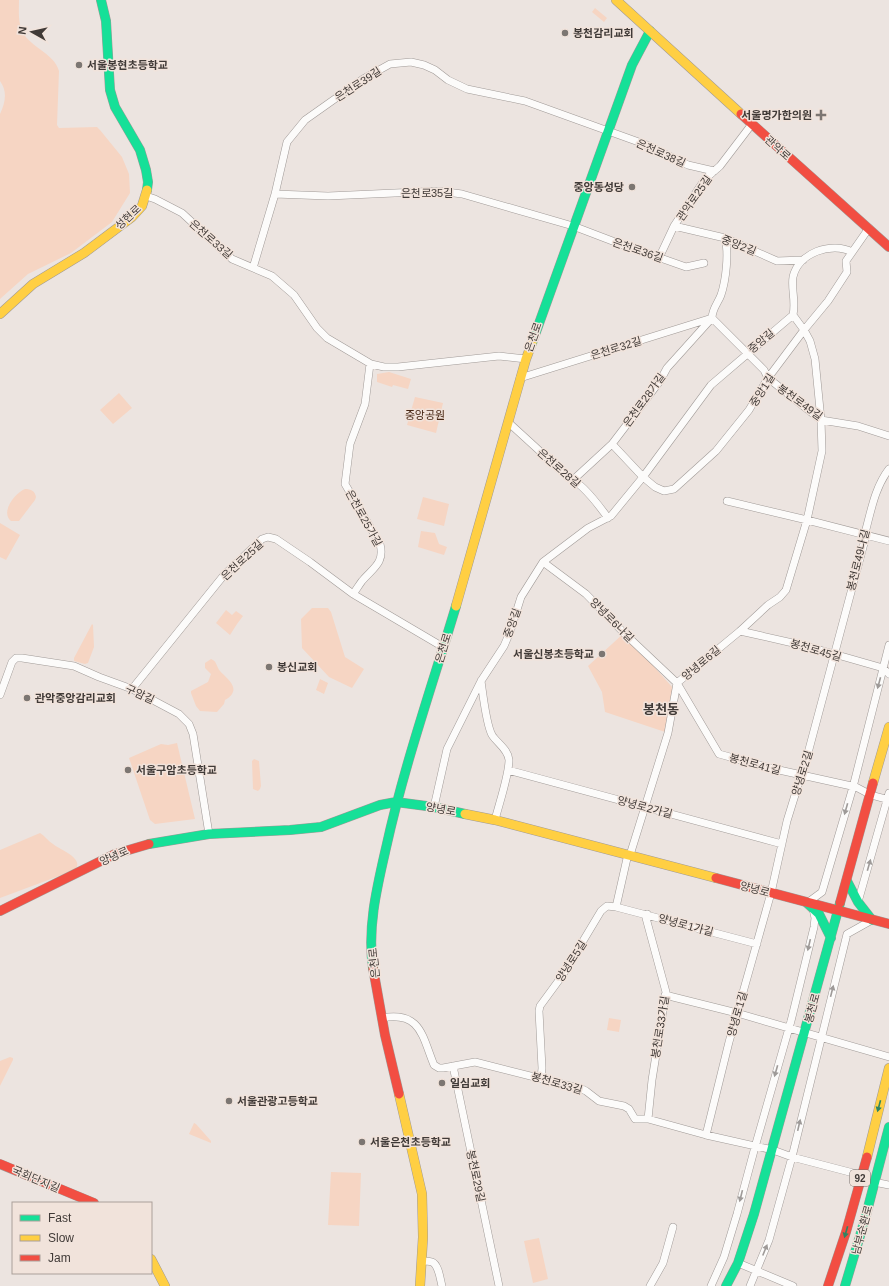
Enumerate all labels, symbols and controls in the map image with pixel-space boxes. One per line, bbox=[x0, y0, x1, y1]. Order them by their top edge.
north arrow bbox=[12, 12, 52, 52]
text: N bbox=[16, 26, 29, 35]
place label: 봉천감리교회 bbox=[573, 27, 634, 39]
marker: 봉천감리교회 bbox=[560, 28, 570, 38]
place label: 서울봉현초등학교 bbox=[87, 59, 168, 71]
marker: 서울봉현초등학교 bbox=[74, 60, 84, 70]
street label: 은천로39길 bbox=[333, 65, 383, 103]
place label: 서울명가한의원 bbox=[741, 109, 812, 121]
marker: 서울명가한의원 bbox=[815, 109, 827, 121]
street label: 관악로 bbox=[763, 133, 793, 163]
street label: 은천로38길 bbox=[634, 137, 688, 169]
street label: 관악로25길 bbox=[674, 173, 714, 223]
place label: 중앙동성당 bbox=[573, 181, 624, 193]
marker: 중앙동성당 bbox=[627, 182, 637, 192]
street label: 은천로35길 bbox=[401, 187, 453, 199]
street label: 성현로 bbox=[113, 202, 143, 232]
street label: 은천로33길 bbox=[187, 217, 235, 261]
street label: 중앙2길 bbox=[720, 233, 758, 257]
street label: 은천로36길 bbox=[611, 236, 665, 264]
street label: 은천로 bbox=[522, 321, 544, 353]
street label: 중앙길 bbox=[746, 327, 776, 355]
street label: 은천로32길 bbox=[589, 335, 643, 361]
street label: 은천로28가길 bbox=[621, 371, 667, 429]
street label: 중앙1길 bbox=[747, 371, 777, 409]
street label: 봉천로49길 bbox=[775, 382, 825, 422]
park label: 중앙공원 bbox=[405, 409, 445, 421]
street label: 은천로28길 bbox=[535, 446, 583, 490]
street label: 은천로25가길 bbox=[344, 488, 384, 548]
street label: 봉천로49나길 bbox=[845, 528, 871, 592]
street label: 은천로25길 bbox=[219, 538, 265, 582]
street label: 양녕로6나길 bbox=[588, 596, 636, 644]
street label: 중앙길 bbox=[501, 607, 523, 639]
street label: 은천로 bbox=[433, 632, 453, 664]
street label: 봉천로45길 bbox=[789, 637, 843, 663]
street label: 양녕로6길 bbox=[679, 643, 723, 683]
place label: 서울신봉초등학교 bbox=[513, 648, 594, 660]
marker: 서울신봉초등학교 bbox=[597, 649, 607, 659]
place label: 봉신교회 bbox=[277, 661, 317, 673]
marker: 봉신교회 bbox=[264, 662, 274, 672]
one-way arrow bbox=[875, 677, 881, 689]
street label: 구암길 bbox=[124, 682, 156, 706]
place label: 관악중앙감리교회 bbox=[35, 692, 116, 704]
marker: 관악중앙감리교회 bbox=[22, 693, 32, 703]
district label: 봉천동 bbox=[643, 702, 679, 717]
street label: 양녕로2길 bbox=[789, 749, 815, 797]
street label: 봉천로41길 bbox=[728, 751, 782, 777]
place label: 서울구암초등학교 bbox=[136, 764, 217, 776]
marker: 서울구암초등학교 bbox=[123, 765, 133, 775]
street label: 양녕로2가길 bbox=[616, 794, 674, 820]
street label: 양녕로 bbox=[425, 800, 457, 818]
one-way arrow bbox=[843, 803, 849, 815]
street label: 양녕로 bbox=[98, 844, 130, 868]
one-way arrow bbox=[866, 859, 872, 871]
street label: 양녕로 bbox=[739, 879, 771, 899]
street label: 양녕로1가길 bbox=[657, 912, 715, 938]
street label: 양녕로5길 bbox=[553, 938, 589, 984]
one-way arrow bbox=[806, 940, 812, 952]
street label: 은천로 bbox=[366, 947, 382, 979]
one-way arrow bbox=[830, 985, 836, 998]
street label: 양녕로1길 bbox=[725, 990, 749, 1038]
street label: 봉천로 bbox=[802, 992, 822, 1024]
street label: 봉천로33가길 bbox=[649, 995, 671, 1059]
one-way arrow bbox=[773, 1065, 779, 1077]
street label: 봉천로33길 bbox=[530, 1070, 584, 1096]
place label: 일심교회 bbox=[450, 1077, 490, 1089]
marker: 일심교회 bbox=[437, 1078, 447, 1088]
place label: 서울관광고등학교 bbox=[237, 1095, 318, 1107]
marker: 서울관광고등학교 bbox=[224, 1096, 234, 1106]
one-way arrow bbox=[876, 1100, 882, 1112]
one-way arrow bbox=[797, 1118, 803, 1131]
place label: 서울은천초등학교 bbox=[370, 1136, 451, 1148]
marker: 서울은천초등학교 bbox=[357, 1137, 367, 1147]
street label: 봉천로29길 bbox=[465, 1149, 487, 1203]
street label: 국회단지길 bbox=[10, 1164, 62, 1194]
road number: 92 bbox=[850, 1170, 870, 1186]
one-way arrow bbox=[738, 1190, 744, 1203]
legend bbox=[12, 1202, 152, 1274]
street label: 남부순환로 bbox=[850, 1204, 874, 1256]
text: Fast bbox=[48, 1211, 72, 1225]
one-way arrow bbox=[843, 1226, 849, 1238]
text: Slow bbox=[48, 1231, 74, 1245]
one-way arrow bbox=[762, 1243, 768, 1255]
text: Jam bbox=[48, 1251, 71, 1265]

